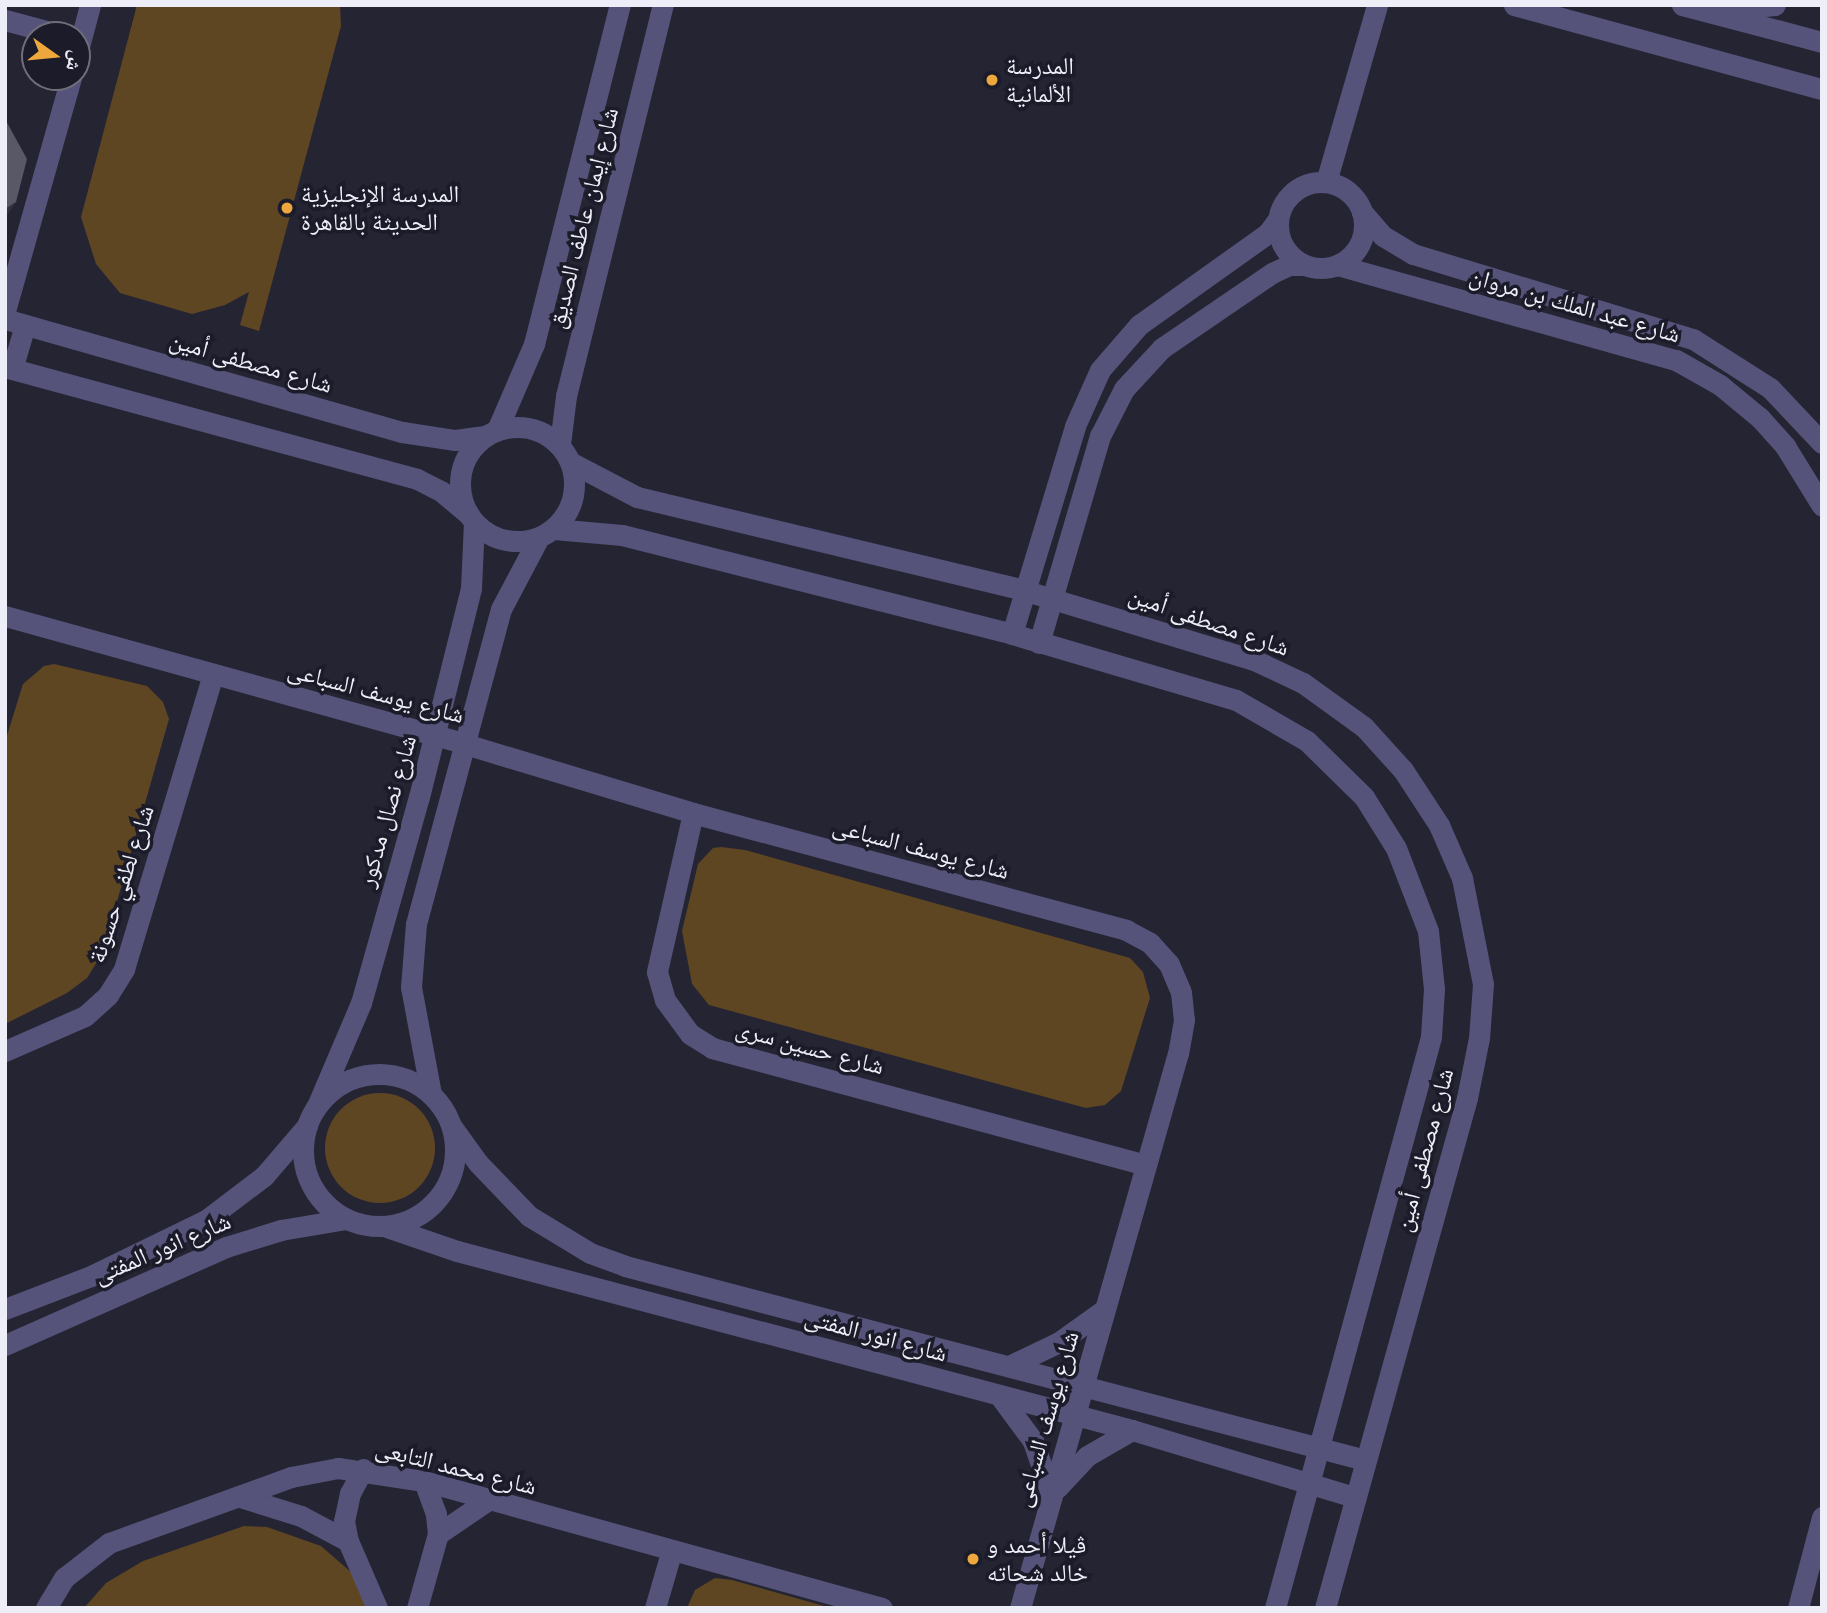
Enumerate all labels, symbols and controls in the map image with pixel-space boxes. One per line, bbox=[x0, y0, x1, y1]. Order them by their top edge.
north arrow bbox=[21, 21, 91, 91]
text: ش bbox=[61, 48, 89, 74]
place label: المدرسة الألمانية bbox=[1006, 52, 1074, 108]
marker: المدرسة الألمانية bbox=[984, 72, 1000, 88]
street label: شارع إيمان عاطف الصديق bbox=[542, 105, 624, 331]
place label: المدرسة الإنجليزية الحديثة بالقاهرة bbox=[301, 180, 459, 236]
marker: المدرسة الإنجليزية الحديثة بالقاهرة bbox=[279, 200, 295, 216]
street label: شارع عبد الملك بن مروان bbox=[1466, 261, 1684, 349]
street label: شارع مصطفى أمين bbox=[166, 325, 336, 399]
street label: شارع مصطفى أمين bbox=[1125, 580, 1293, 662]
street label: شارع يوسف السباعى bbox=[285, 655, 467, 729]
street label: شارع نصال مدكور bbox=[352, 732, 422, 890]
street label: شارع لطفي حسونة bbox=[82, 802, 160, 966]
street label: شارع يوسف السباعى bbox=[830, 811, 1012, 885]
street label: شارع حسين سرى bbox=[733, 1013, 887, 1081]
street label: شارع مصطفى أمين bbox=[1388, 1065, 1460, 1235]
street label: شارع انور المفتى bbox=[89, 1206, 235, 1290]
street label: شارع انور المفتى bbox=[802, 1302, 950, 1368]
street label: شارع يوسف السباعى bbox=[1007, 1328, 1085, 1510]
street label: شارع محمد التابعى bbox=[372, 1433, 540, 1501]
place label: ڤيلا أحمد و خالد شحاته bbox=[987, 1531, 1088, 1587]
marker: ڤيلا أحمد و خالد شحاته bbox=[965, 1551, 981, 1567]

